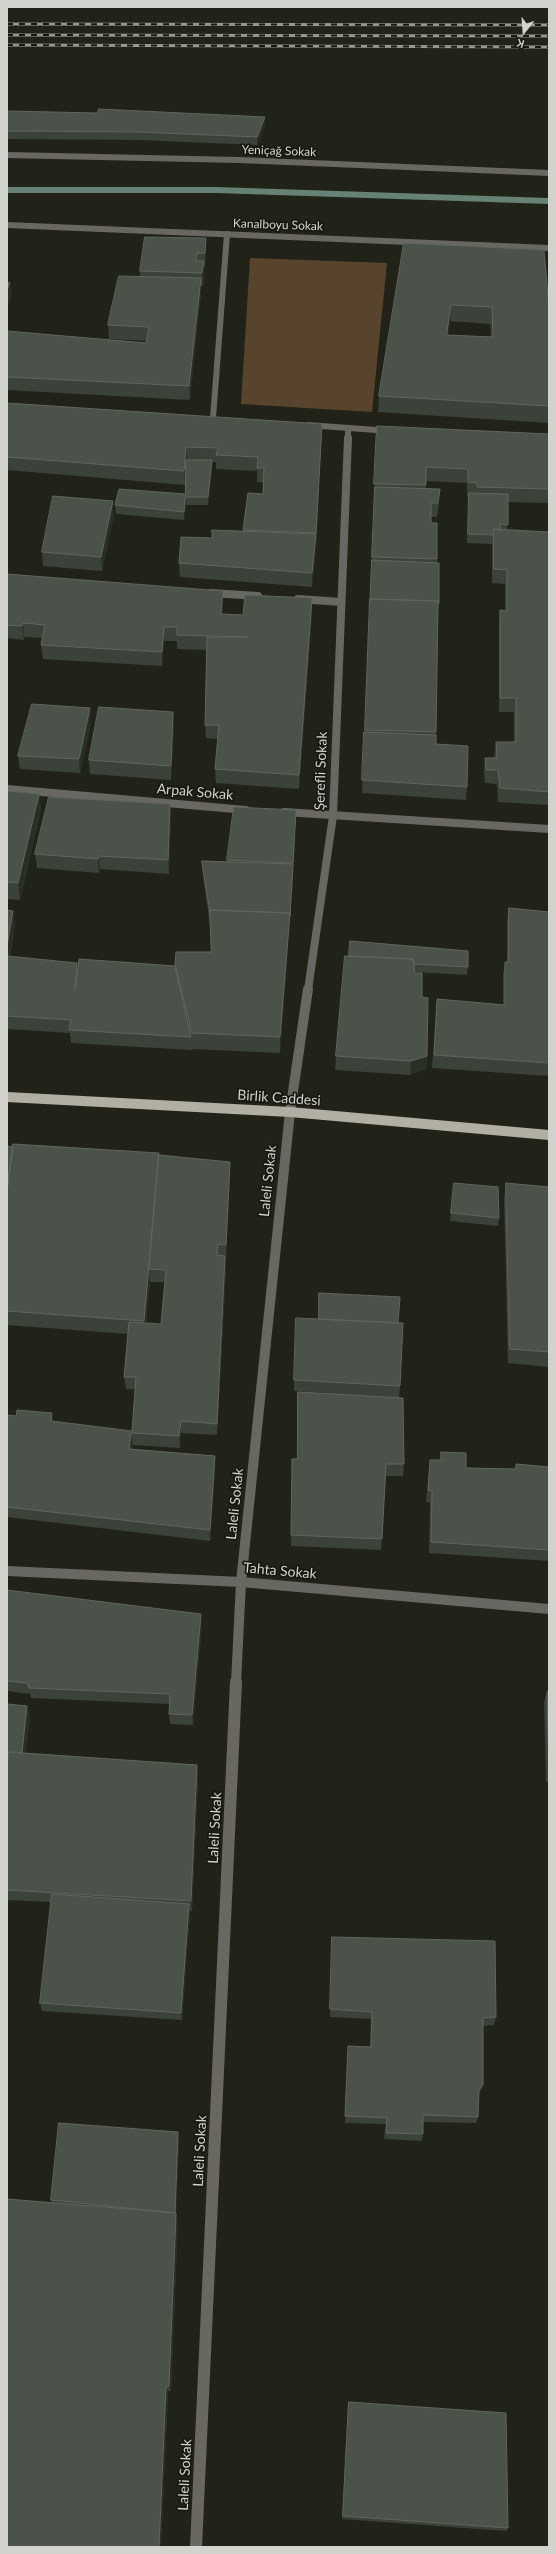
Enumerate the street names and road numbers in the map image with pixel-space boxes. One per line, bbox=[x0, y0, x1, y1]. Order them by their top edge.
street label: Yeniçağ Sokak bbox=[242, 143, 316, 159]
street label: Kanalboyu Sokak bbox=[233, 216, 323, 234]
street label: Şerefli Sokak bbox=[311, 731, 331, 811]
street label: Arpak Sokak bbox=[156, 780, 234, 804]
street label: Birlik Caddesi bbox=[237, 1087, 321, 1109]
street label: Laleli Sokak bbox=[256, 1144, 280, 1218]
street label: Laleli Sokak bbox=[223, 1467, 247, 1541]
street label: Tahta Sokak bbox=[243, 1559, 317, 1583]
street label: Laleli Sokak bbox=[205, 1792, 225, 1864]
street label: Laleli Sokak bbox=[190, 2115, 210, 2187]
street label: Laleli Sokak bbox=[175, 2439, 195, 2511]

